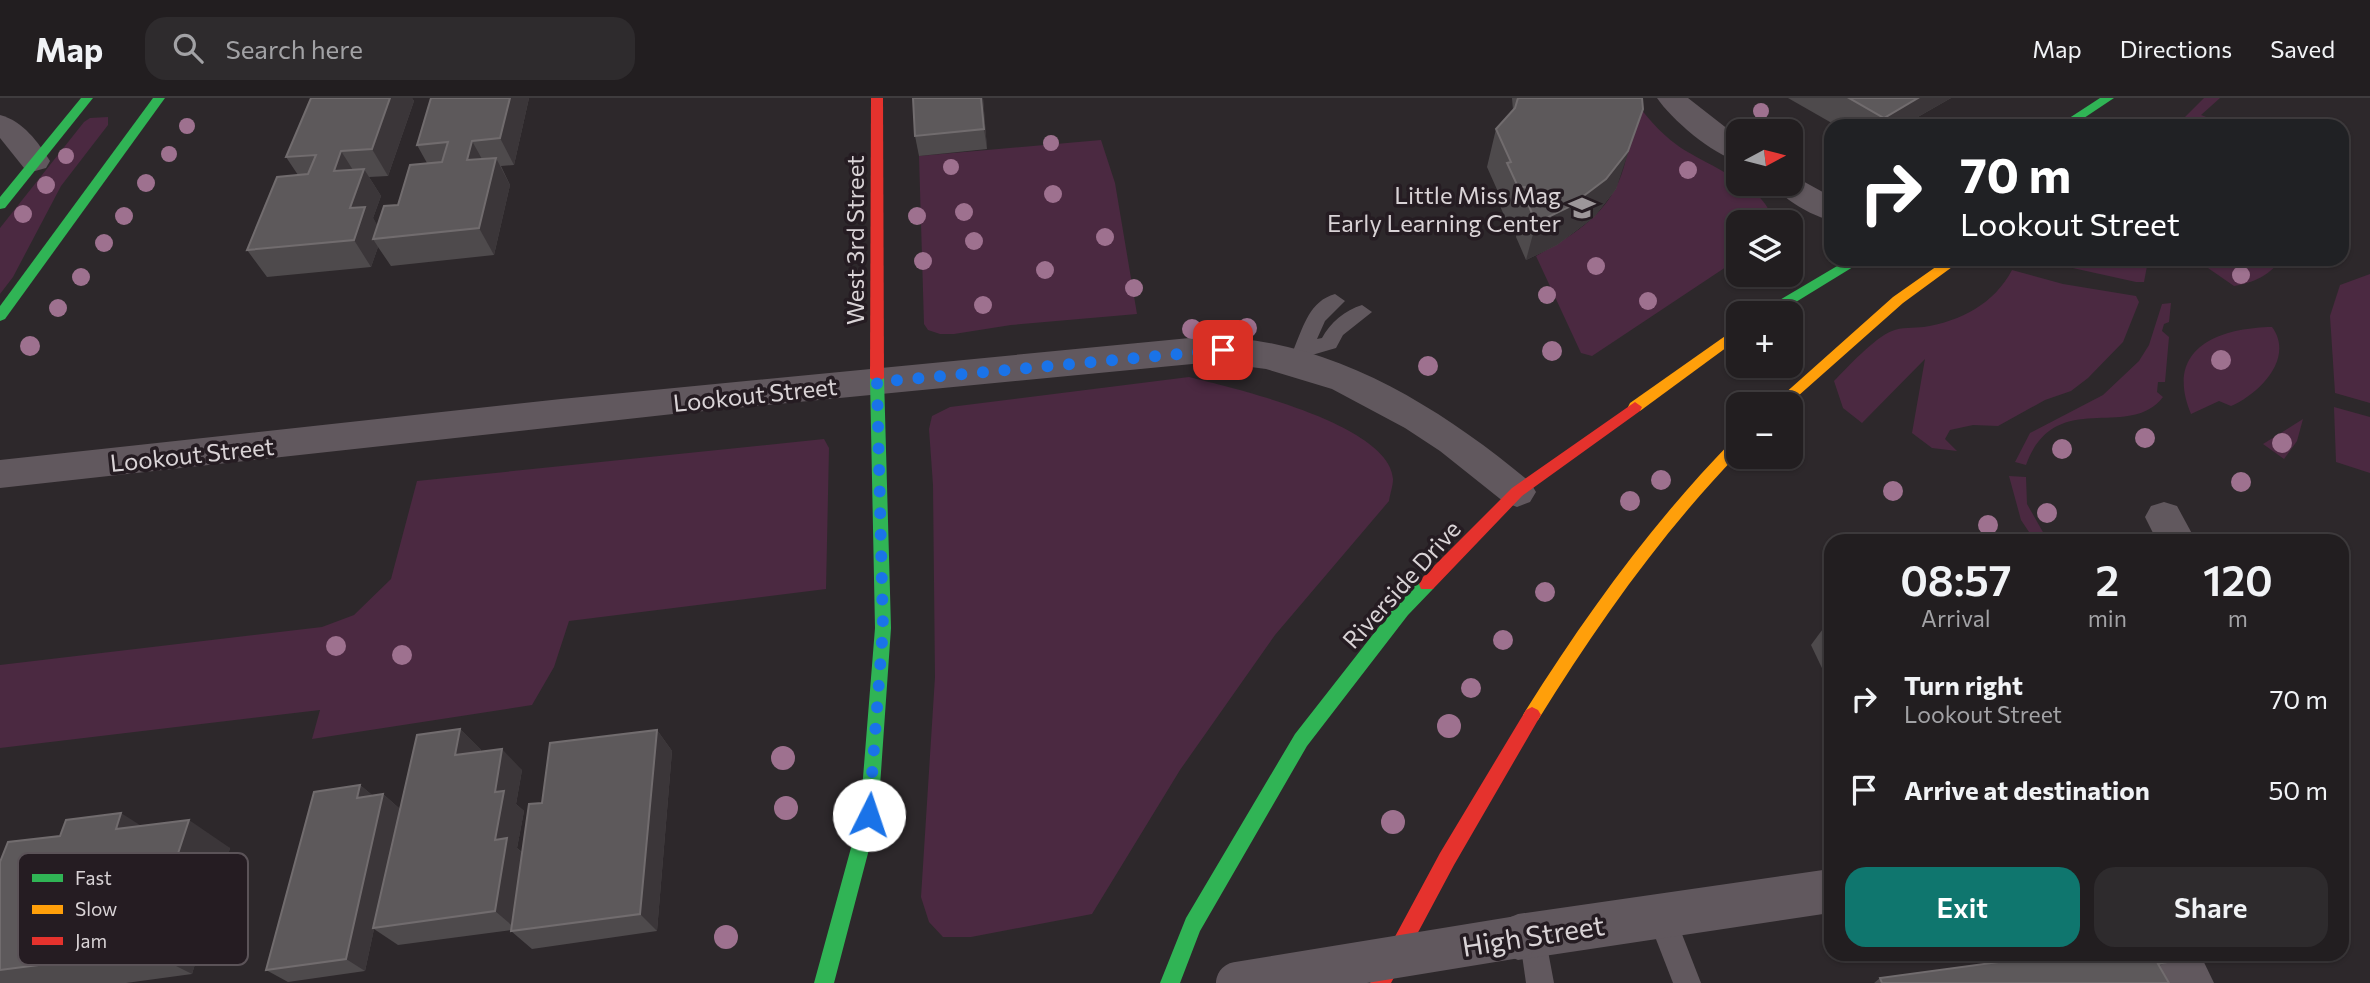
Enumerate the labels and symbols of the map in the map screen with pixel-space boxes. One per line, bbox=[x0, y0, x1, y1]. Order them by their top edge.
north arrow bbox=[1726, 119, 1802, 196]
street label: West 3rd Street bbox=[840, 155, 869, 325]
place label: Little Miss Mag Early Learning Center bbox=[1327, 180, 1561, 237]
school or university icon: Little Miss Mag Early Learning Center bbox=[1567, 193, 1597, 223]
pin bbox=[1193, 320, 1253, 380]
street label: Lookout Street bbox=[671, 371, 839, 417]
street label: Lookout Street bbox=[108, 431, 276, 477]
street label: Riverside Drive bbox=[1336, 514, 1466, 654]
position arrow bbox=[832, 778, 906, 852]
legend bbox=[18, 853, 248, 965]
text: Fast bbox=[75, 866, 112, 889]
text: Slow bbox=[75, 897, 117, 920]
street label: High Street bbox=[1459, 907, 1607, 963]
text: Jam bbox=[75, 929, 107, 952]

